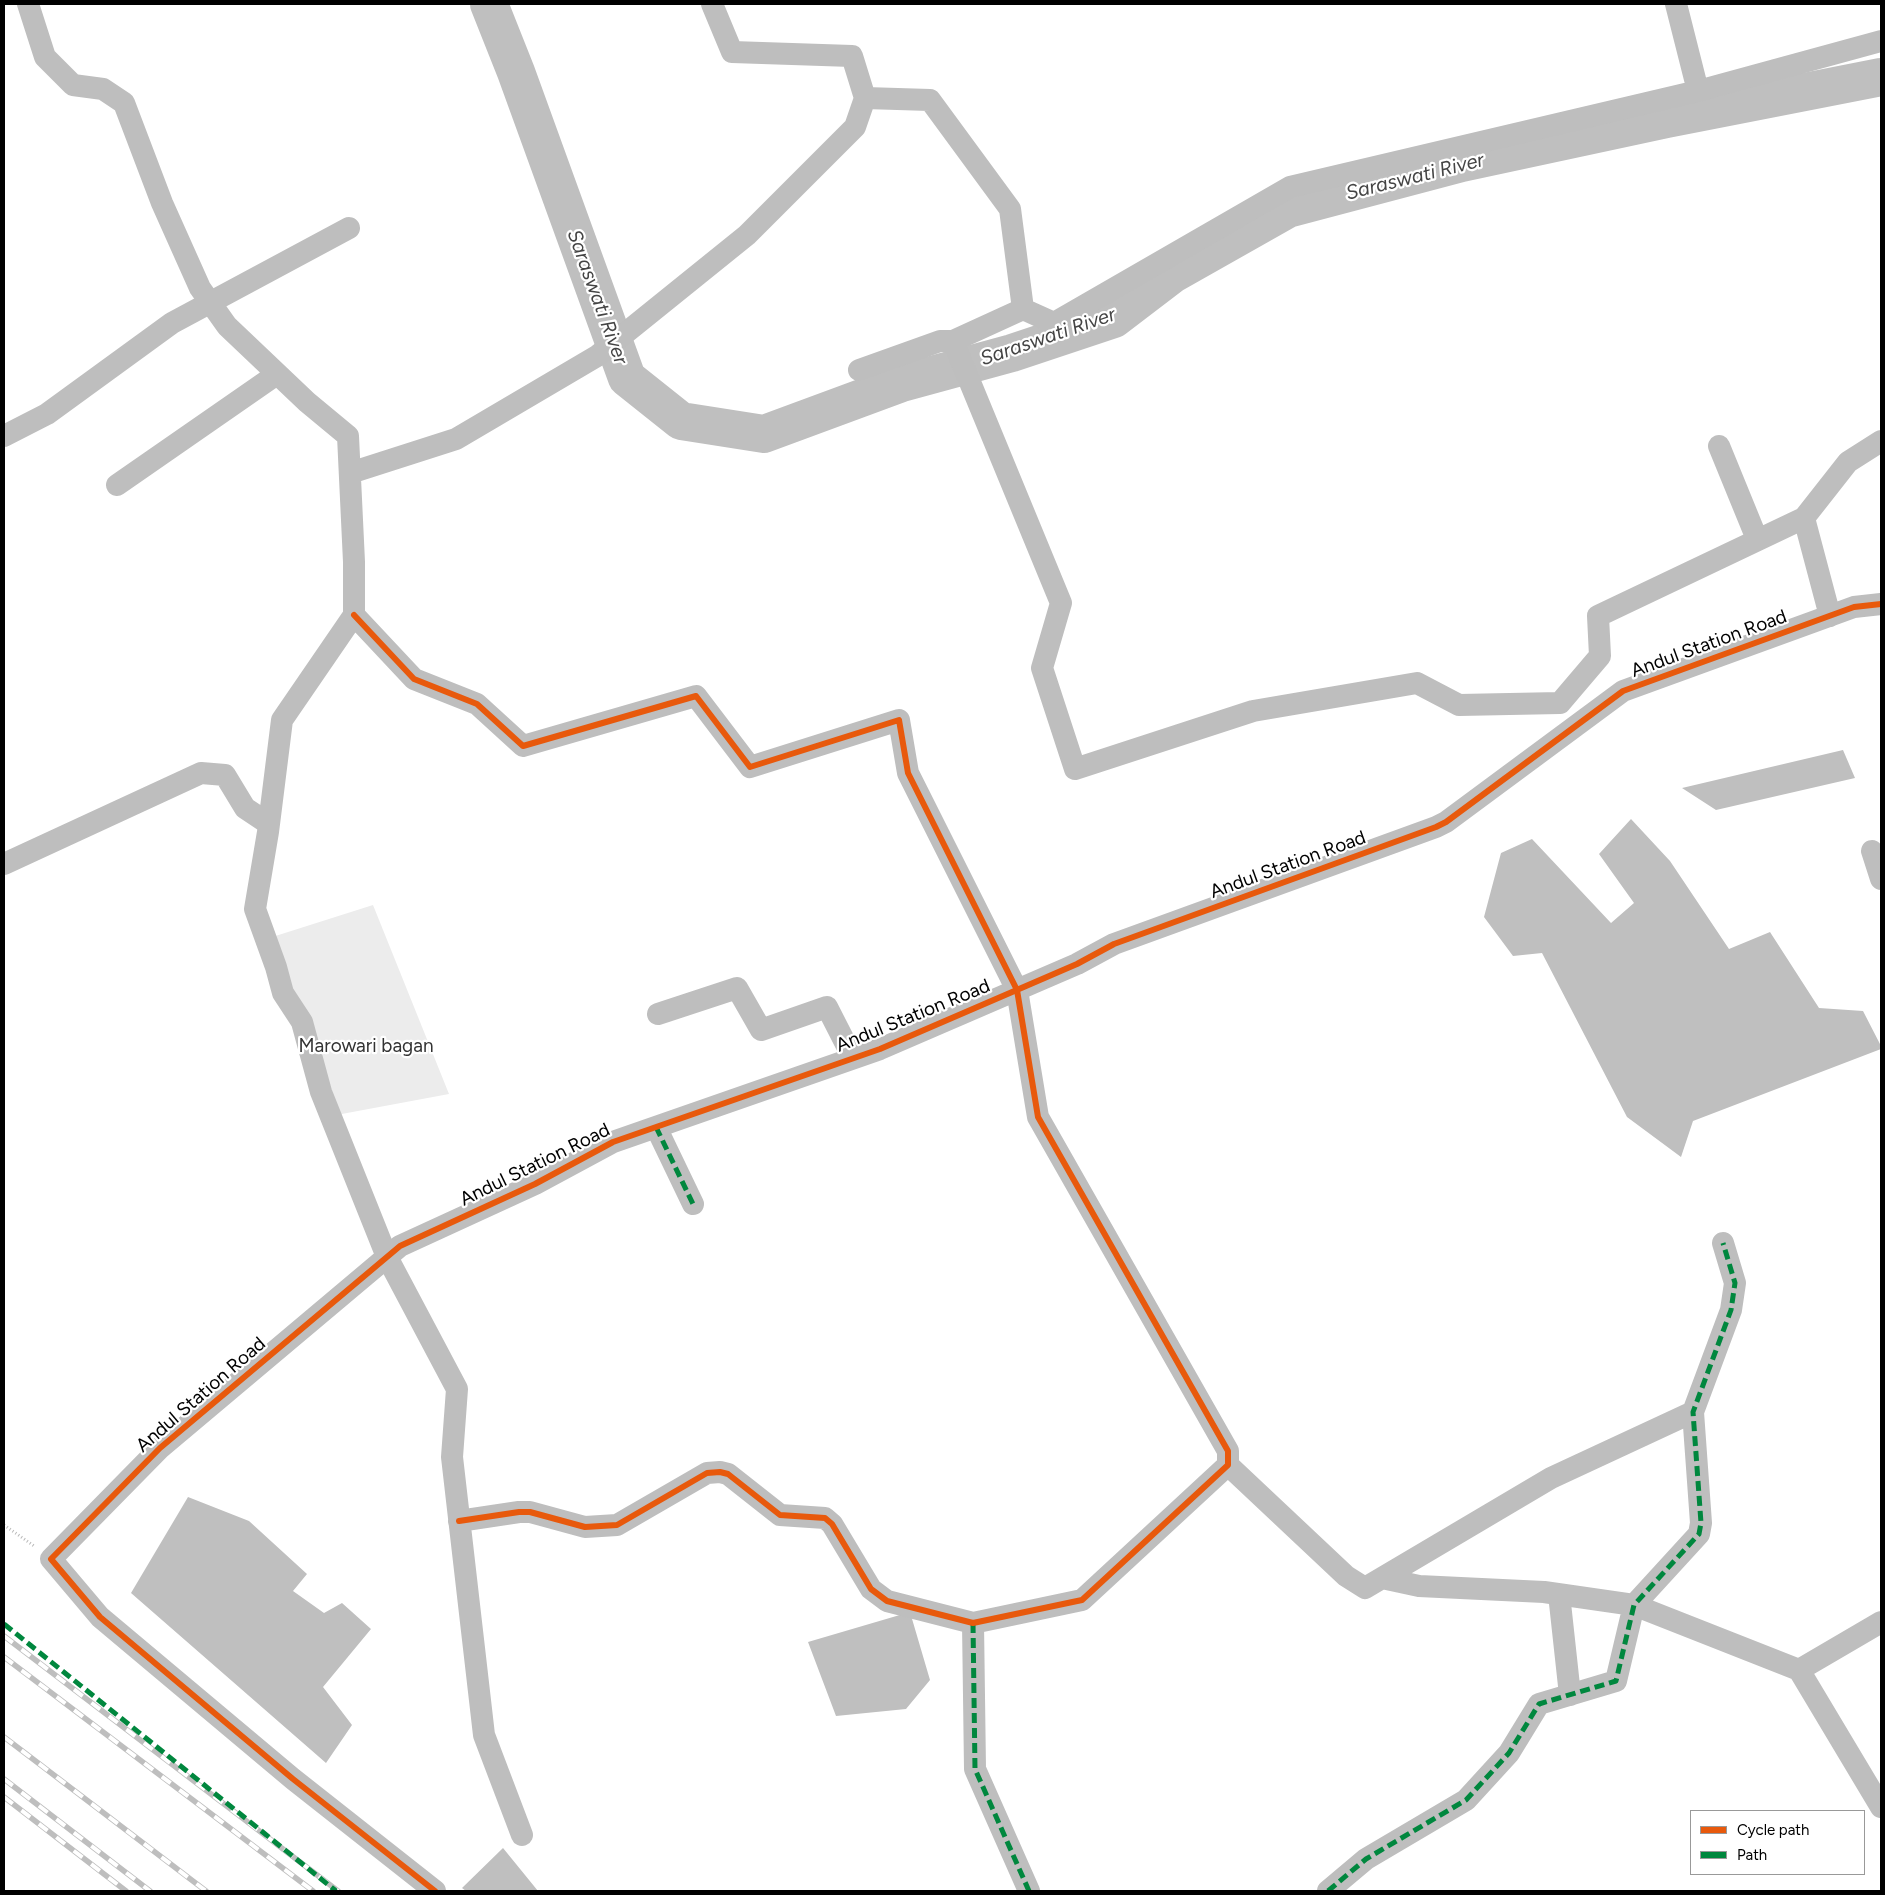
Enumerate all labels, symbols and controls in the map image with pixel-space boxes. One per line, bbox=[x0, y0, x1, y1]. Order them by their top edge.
water label: Saraswati River bbox=[1343, 148, 1487, 206]
water label: Saraswati River bbox=[562, 226, 632, 368]
water label: Saraswati River bbox=[977, 303, 1119, 371]
street label: Andul Station Road bbox=[1628, 605, 1790, 683]
street label: Andul Station Road bbox=[1207, 826, 1369, 904]
street label: Andul Station Road bbox=[833, 975, 993, 1057]
park label: Marowari bagan bbox=[298, 1035, 434, 1057]
street label: Andul Station Road bbox=[456, 1119, 614, 1211]
street label: Andul Station Road bbox=[132, 1333, 270, 1457]
legend bbox=[1690, 1810, 1865, 1875]
text: Cycle path bbox=[1737, 1821, 1809, 1839]
text: Path bbox=[1737, 1846, 1767, 1864]

